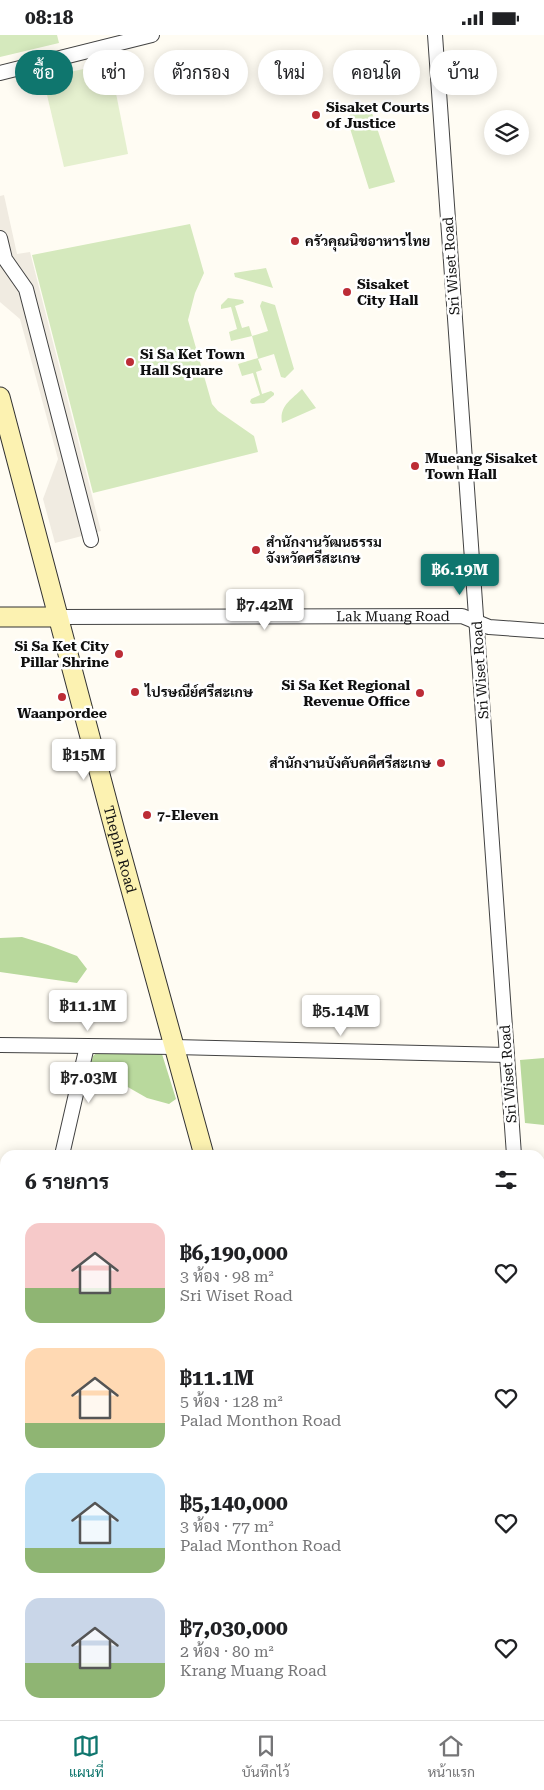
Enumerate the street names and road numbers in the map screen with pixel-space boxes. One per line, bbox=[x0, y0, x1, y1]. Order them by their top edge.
street label: Sri Wiset Road bbox=[440, 216, 462, 316]
street label: Lak Muang Road bbox=[336, 608, 450, 624]
street label: Sri Wiset Road bbox=[469, 620, 491, 720]
street label: Thepha Road bbox=[101, 804, 140, 895]
street label: Sri Wiset Road bbox=[497, 1024, 519, 1124]

